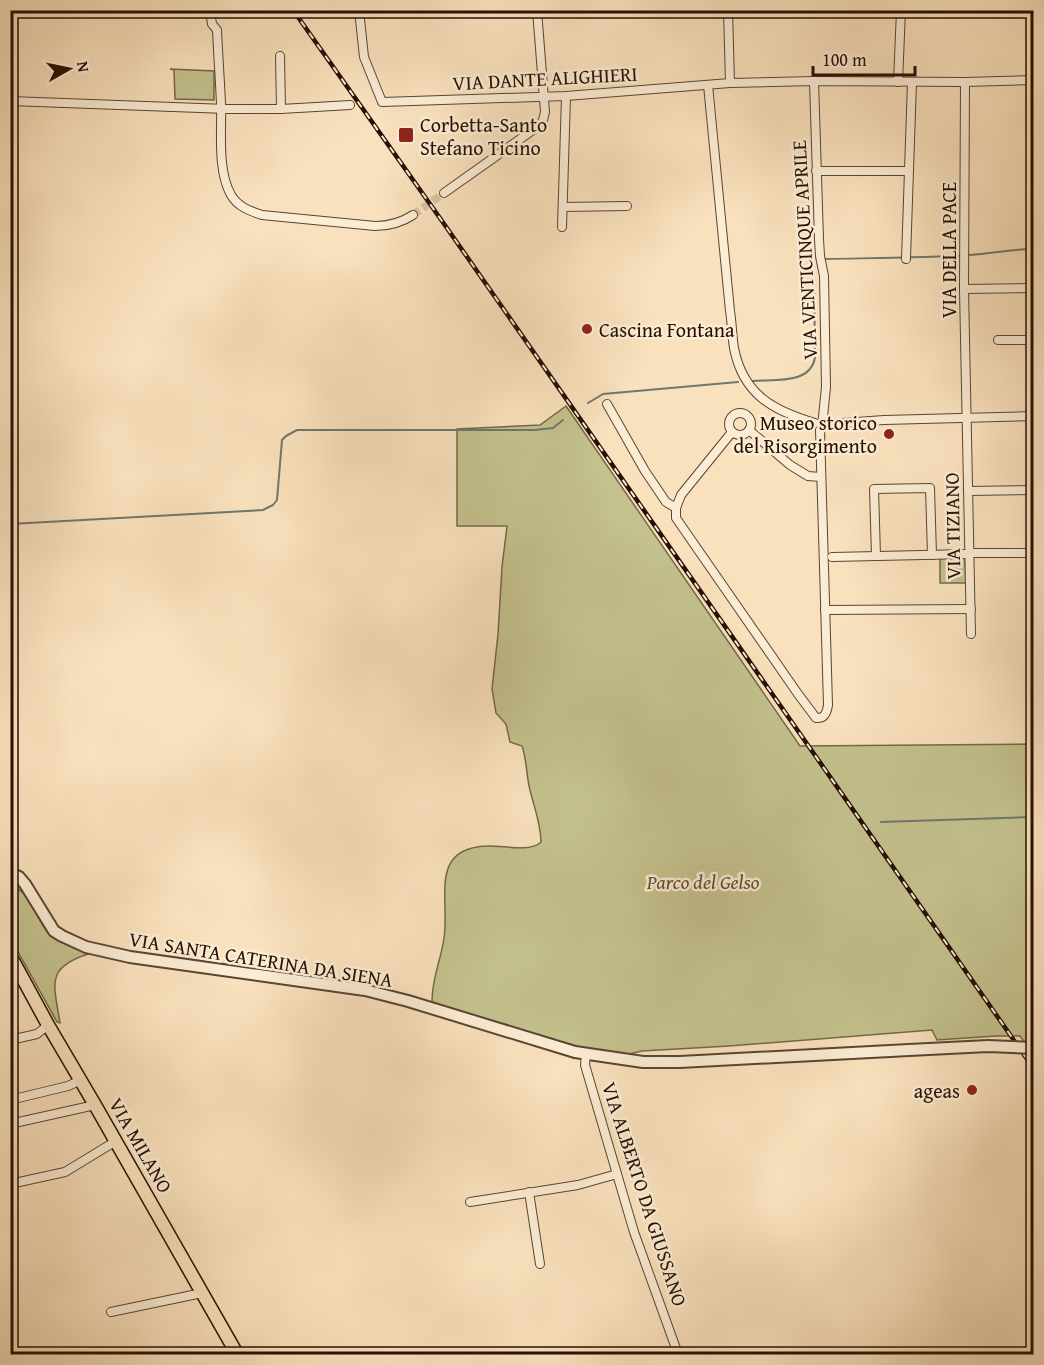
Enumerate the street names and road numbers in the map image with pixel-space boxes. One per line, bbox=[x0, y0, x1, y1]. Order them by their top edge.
street label: VIA DANTE ALIGHIERI bbox=[452, 59, 638, 97]
street label: VIA VENTICINQUE APRILE bbox=[784, 139, 824, 361]
street label: VIA DELLA PACE bbox=[934, 182, 963, 318]
street label: VIA TIZIANO bbox=[937, 472, 967, 580]
street label: VIA SANTA CATERINA DA SIENA bbox=[127, 924, 395, 994]
street label: VIA ALBERTO DA GIUSSANO bbox=[595, 1078, 695, 1310]
street label: VIA MILANO bbox=[102, 1092, 180, 1198]

